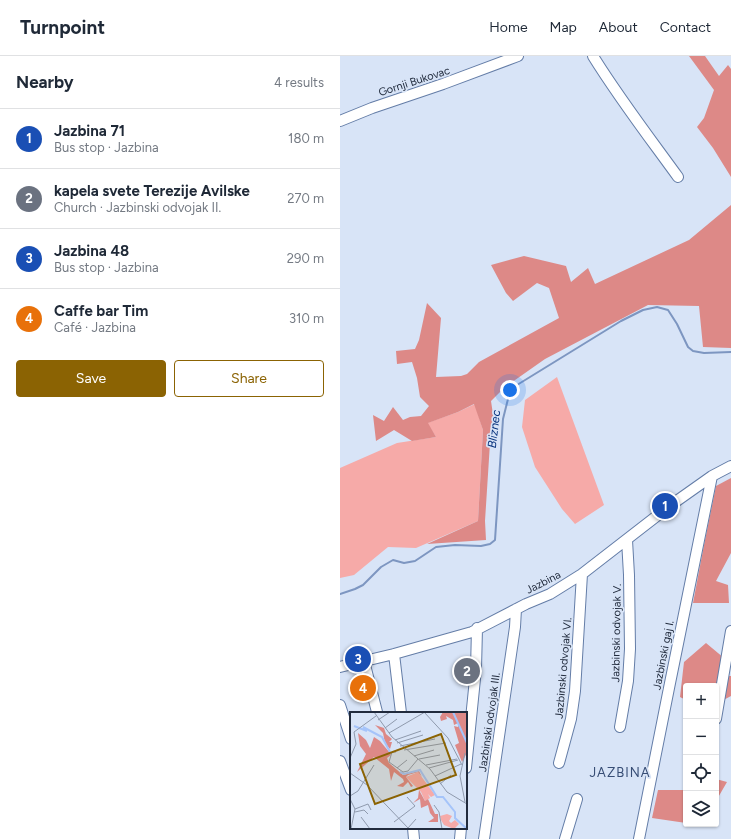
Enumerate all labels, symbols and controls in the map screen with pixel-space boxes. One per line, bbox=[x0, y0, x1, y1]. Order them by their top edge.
text: Turnpoint bbox=[20, 16, 105, 39]
text: Home bbox=[489, 19, 528, 36]
text: Map bbox=[550, 19, 577, 36]
text: About bbox=[599, 19, 638, 36]
text: Contact bbox=[660, 19, 711, 36]
street label: Gornji Bukovac bbox=[377, 64, 452, 99]
text: Nearby bbox=[16, 72, 74, 92]
text: 4 results bbox=[274, 75, 324, 90]
text: Jazbina 71 bbox=[54, 122, 125, 140]
text: 1 bbox=[26, 131, 32, 146]
text: 180 m bbox=[288, 131, 324, 146]
text: Bus stop · Jazbina bbox=[54, 140, 159, 155]
text: kapela svete Terezije Avilske bbox=[54, 182, 250, 200]
text: 2 bbox=[25, 191, 33, 206]
text: 270 m bbox=[287, 191, 324, 206]
text: Church · Jazbinski odvojak II. bbox=[54, 200, 221, 215]
text: Jazbina 48 bbox=[54, 242, 129, 260]
text: 3 bbox=[25, 251, 33, 266]
text: 290 m bbox=[287, 251, 324, 266]
text: Bus stop · Jazbina bbox=[54, 260, 159, 275]
text: Caffe bar Tim bbox=[54, 302, 148, 320]
text: 4 bbox=[25, 311, 33, 326]
text: 310 m bbox=[289, 311, 324, 326]
text: Café · Jazbina bbox=[54, 320, 136, 335]
button: Save bbox=[16, 360, 166, 397]
button: Share bbox=[174, 360, 324, 397]
your location bbox=[500, 380, 520, 400]
water label: Bliznec bbox=[485, 409, 503, 449]
pin: 1 bbox=[652, 491, 678, 521]
street label: Jazbina bbox=[524, 568, 563, 597]
street label: Jazbinski odvojak V. bbox=[609, 583, 624, 683]
street label: Jazbinski odvojak VI. bbox=[553, 617, 574, 719]
street label: Jazbinski gaj I. bbox=[650, 619, 677, 691]
pin: 3 bbox=[345, 644, 371, 674]
pin: 2 bbox=[454, 656, 480, 686]
street label: Jazbinski odvojak III. bbox=[476, 672, 503, 773]
pin: 4 bbox=[350, 673, 376, 703]
map controls bbox=[683, 683, 719, 827]
button: + bbox=[683, 683, 719, 719]
inset map bbox=[350, 712, 467, 829]
button: − bbox=[683, 719, 719, 755]
button: locate bbox=[683, 755, 719, 791]
district label: JAZBINA bbox=[589, 765, 651, 780]
button: layers bbox=[683, 791, 719, 827]

